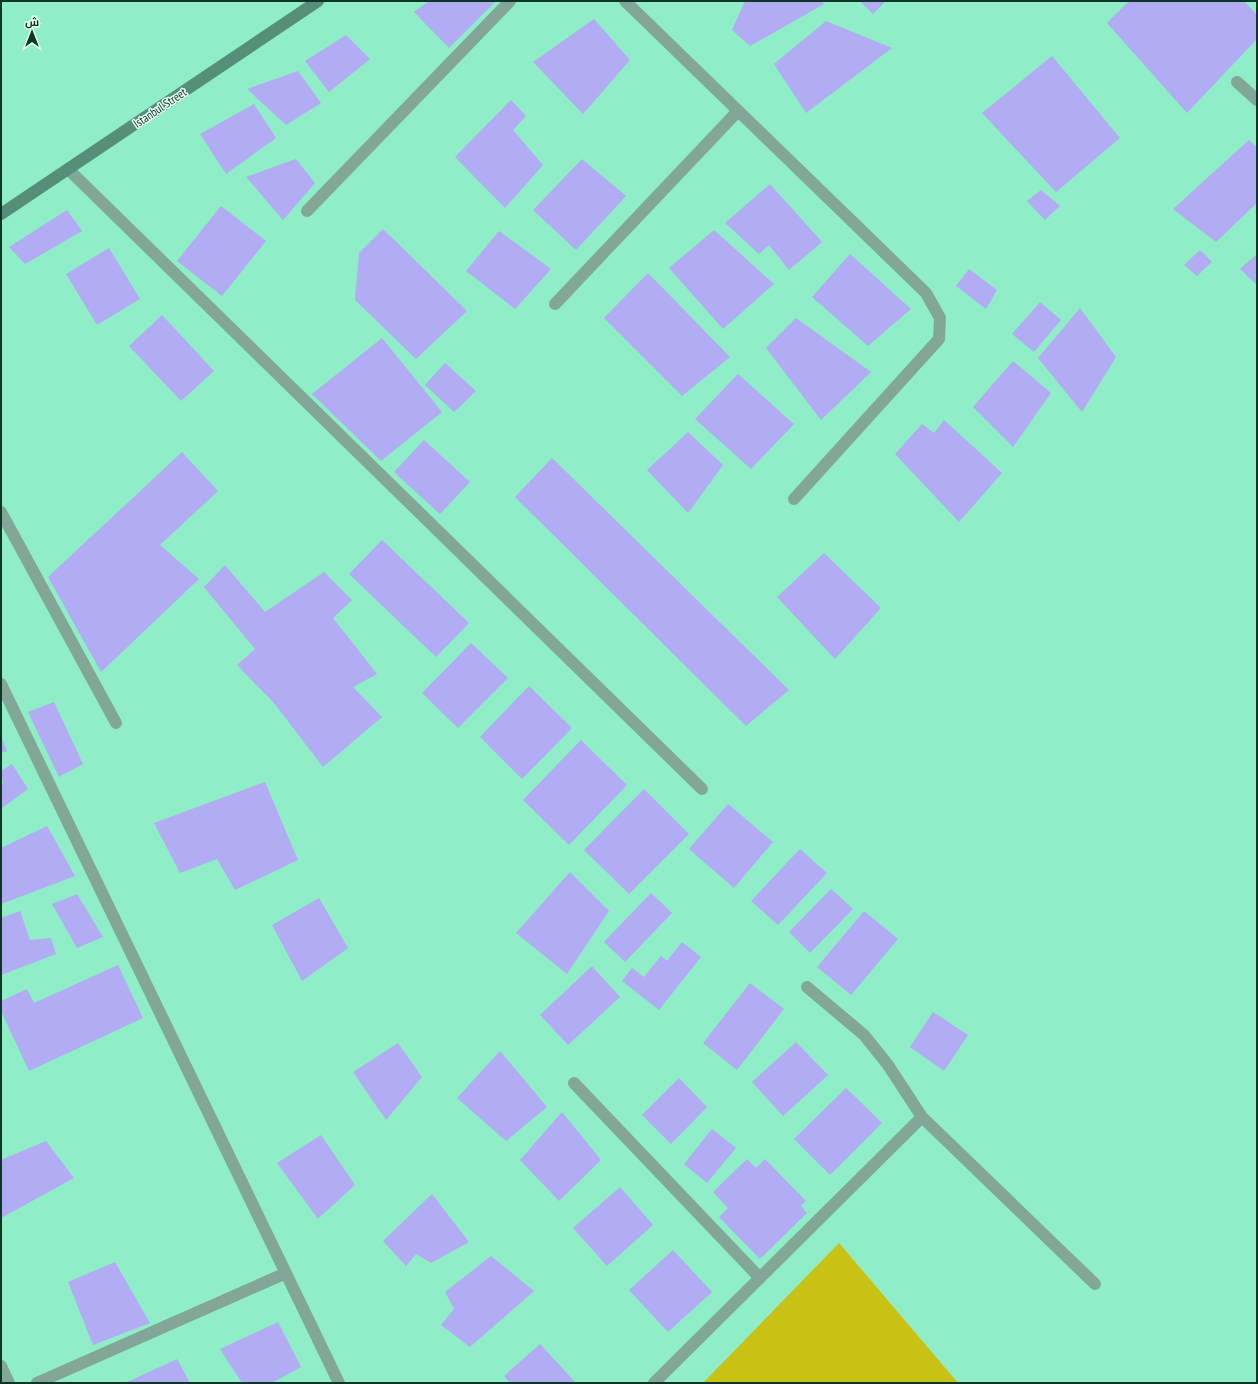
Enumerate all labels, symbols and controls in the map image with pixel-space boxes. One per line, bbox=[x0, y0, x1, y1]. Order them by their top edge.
north arrow bbox=[12, 12, 52, 52]
text: ش bbox=[25, 15, 39, 29]
street label: Istanbul Street bbox=[130, 84, 190, 131]

